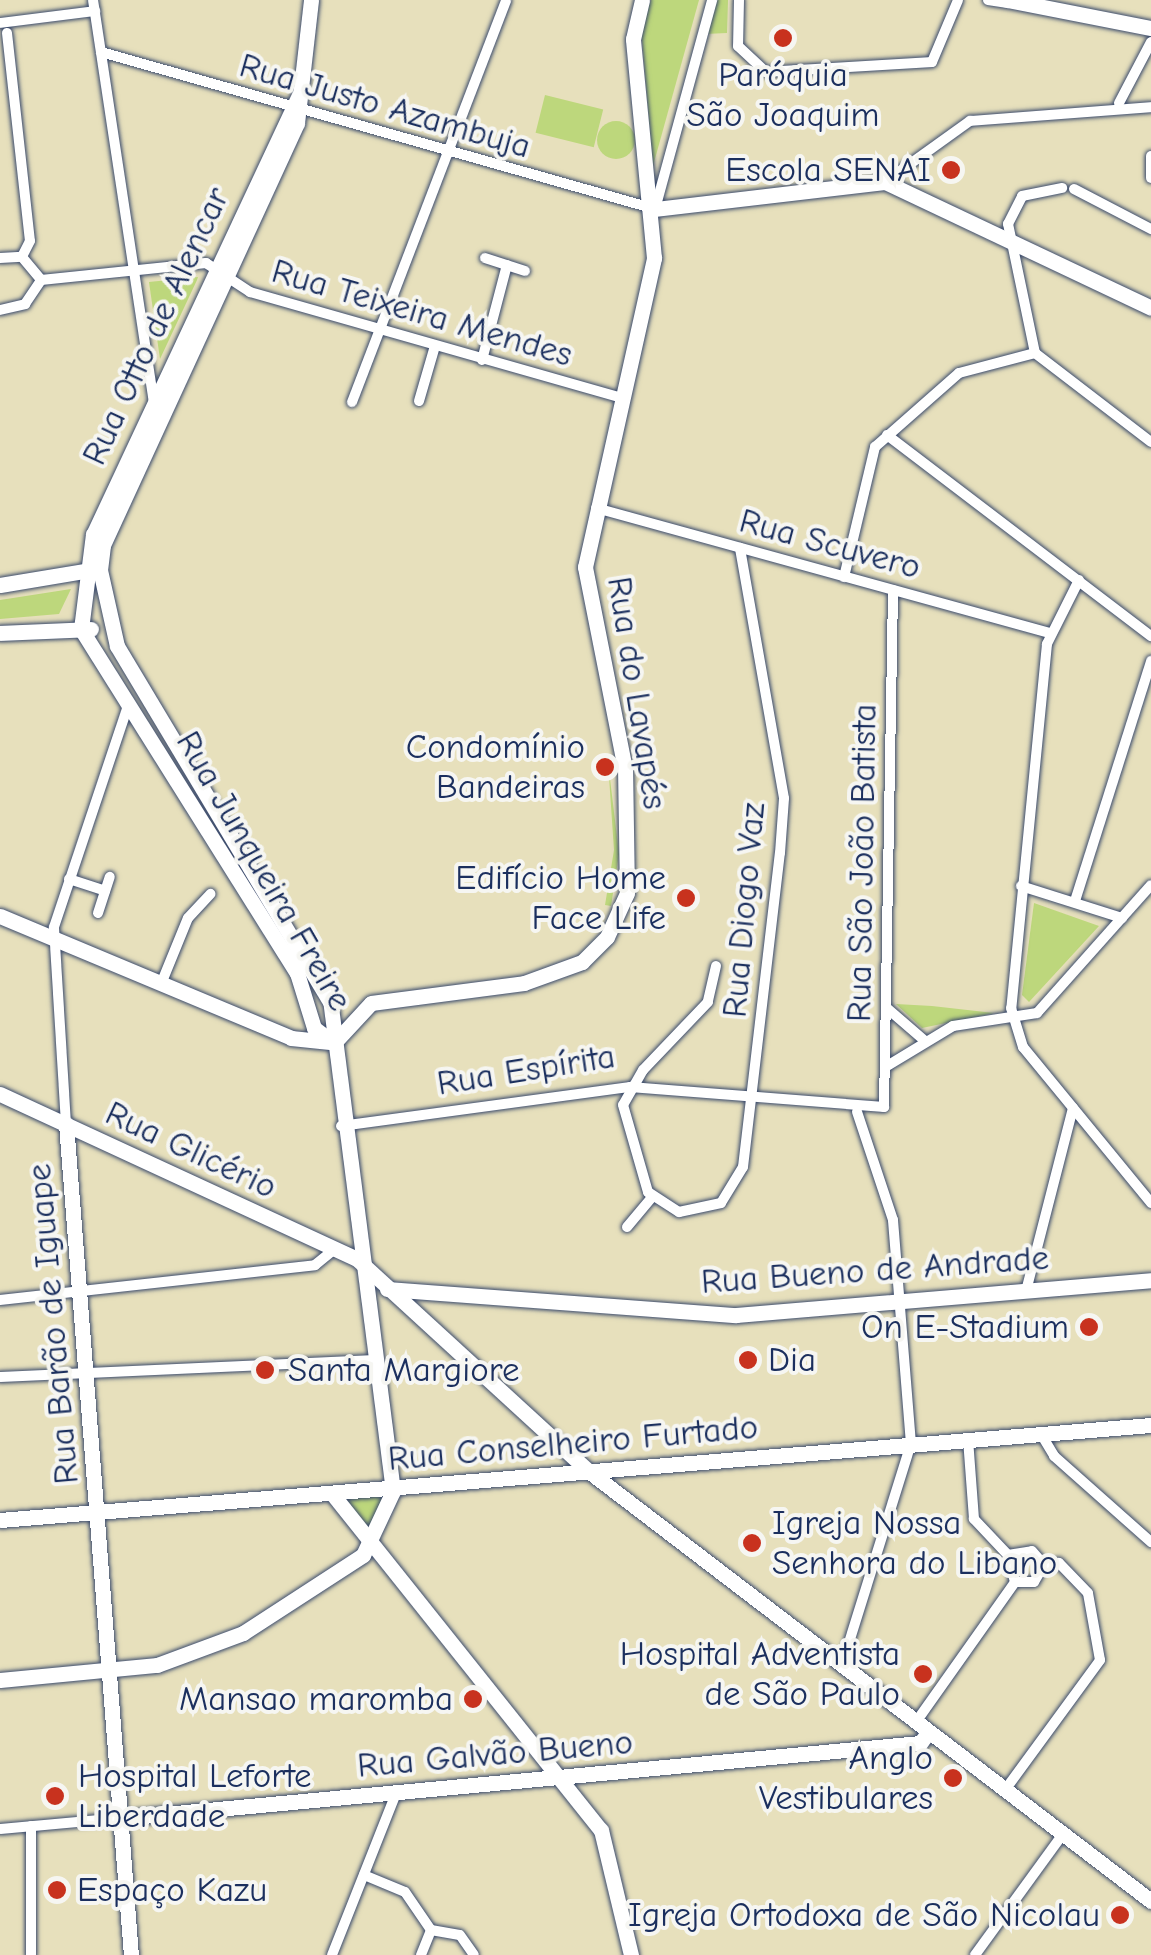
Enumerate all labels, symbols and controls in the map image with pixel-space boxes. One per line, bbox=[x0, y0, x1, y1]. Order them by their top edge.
marker: Paróquia São Joaquim bbox=[772, 27, 794, 49]
street label: Rua Justo Azambuja bbox=[235, 44, 535, 168]
place label: Paróquia São Joaquim bbox=[687, 54, 879, 136]
place label: Escola SENAI bbox=[725, 149, 931, 191]
marker: Escola SENAI bbox=[940, 159, 962, 181]
street label: Rua Otto de Alencar bbox=[73, 180, 239, 472]
street label: Rua Teixeira Mendes bbox=[267, 250, 577, 376]
street label: Rua Scuvero bbox=[735, 500, 925, 588]
street label: Rua do Lavapés bbox=[598, 574, 676, 812]
street label: Rua São João Batista bbox=[838, 704, 886, 1022]
street label: Rua Junqueira Freire bbox=[167, 724, 361, 1018]
place label: Condomínio Bandeiras bbox=[406, 726, 585, 808]
marker: Condomínio Bandeiras bbox=[594, 756, 616, 778]
street label: Rua Diogo Vaz bbox=[714, 801, 774, 1019]
place label: Edifício Home Face Life bbox=[455, 857, 666, 939]
marker: Edifício Home Face Life bbox=[675, 887, 697, 909]
street label: Rua Espírita bbox=[434, 1035, 618, 1105]
street label: Rua Glicério bbox=[99, 1092, 283, 1208]
street label: Rua Barão de Iguape bbox=[18, 1162, 88, 1486]
street label: Rua Bueno de Andrade bbox=[700, 1237, 1050, 1303]
place label: On E-Stadium bbox=[861, 1306, 1069, 1348]
marker: On E-Stadium bbox=[1078, 1316, 1100, 1338]
place label: Dia bbox=[768, 1339, 816, 1381]
place label: Santa Margiore bbox=[288, 1349, 519, 1391]
marker: Dia bbox=[737, 1349, 759, 1371]
marker: Santa Margiore bbox=[252, 1357, 278, 1383]
street label: Rua Conselheiro Furtado bbox=[386, 1406, 760, 1480]
place label: Igreja Nossa Senhora do Libano bbox=[772, 1502, 1057, 1584]
marker: Igreja Nossa Senhora do Libano bbox=[741, 1532, 763, 1554]
place label: Hospital Adventista de São Paulo bbox=[620, 1633, 900, 1715]
marker: Hospital Adventista de São Paulo bbox=[910, 1661, 936, 1687]
place label: Mansao maromba bbox=[179, 1678, 453, 1720]
marker: Mansao maromba bbox=[462, 1688, 484, 1710]
street label: Rua Galvão Bueno bbox=[355, 1721, 635, 1787]
place label: Anglo Vestibulares bbox=[759, 1737, 933, 1819]
place label: Hospital Leforte Liberdade bbox=[78, 1755, 312, 1837]
marker: Anglo Vestibulares bbox=[942, 1767, 964, 1789]
marker: Hospital Leforte Liberdade bbox=[42, 1783, 68, 1809]
place label: Espaço Kazu bbox=[77, 1869, 267, 1911]
marker: Espaço Kazu bbox=[46, 1879, 68, 1901]
place label: Igreja Ortodoxa de São Nicolau bbox=[628, 1894, 1100, 1936]
marker: Igreja Ortodoxa de São Nicolau bbox=[1109, 1904, 1131, 1926]

